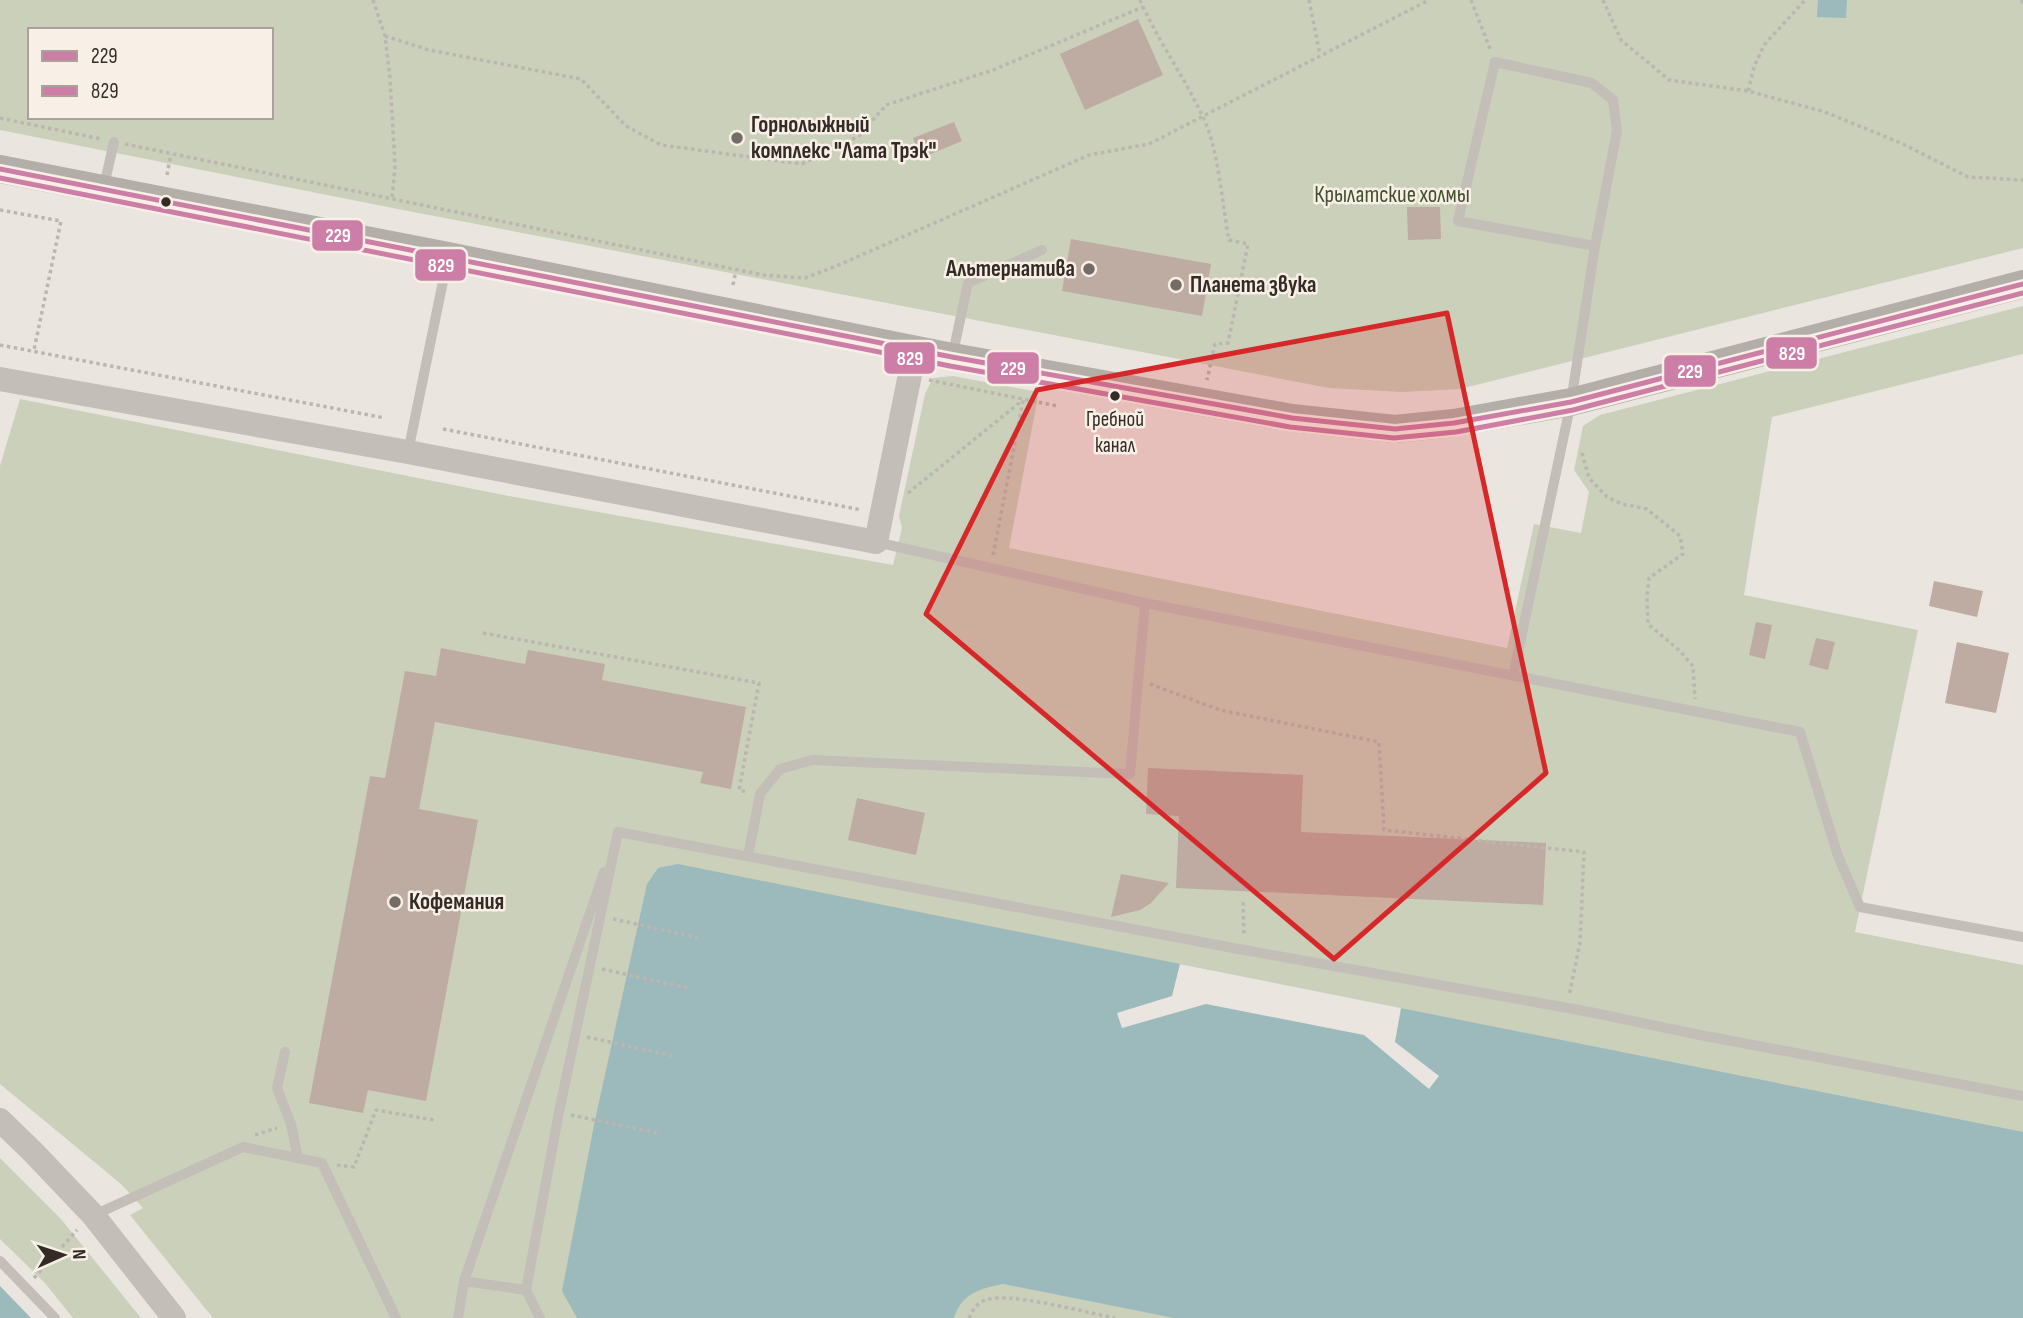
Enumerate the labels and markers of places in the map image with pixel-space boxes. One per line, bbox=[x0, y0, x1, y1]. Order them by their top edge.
place label: Горнолыжный комплекс "Лата Трэк" bbox=[751, 111, 937, 165]
marker: Горнолыжный комплекс "Лата Трэк" bbox=[729, 130, 745, 146]
unlabelled marker bbox=[159, 195, 173, 209]
place label: Альтернатива bbox=[945, 255, 1075, 283]
marker: Альтернатива bbox=[1081, 261, 1097, 277]
place label: Планета звука bbox=[1190, 271, 1316, 299]
marker: Планета звука bbox=[1168, 277, 1184, 293]
marker: Гребной канал bbox=[1108, 389, 1122, 403]
place label: Гребной канал bbox=[1086, 407, 1144, 458]
place label: Кофемания bbox=[409, 888, 504, 916]
marker: Кофемания bbox=[387, 894, 403, 910]

